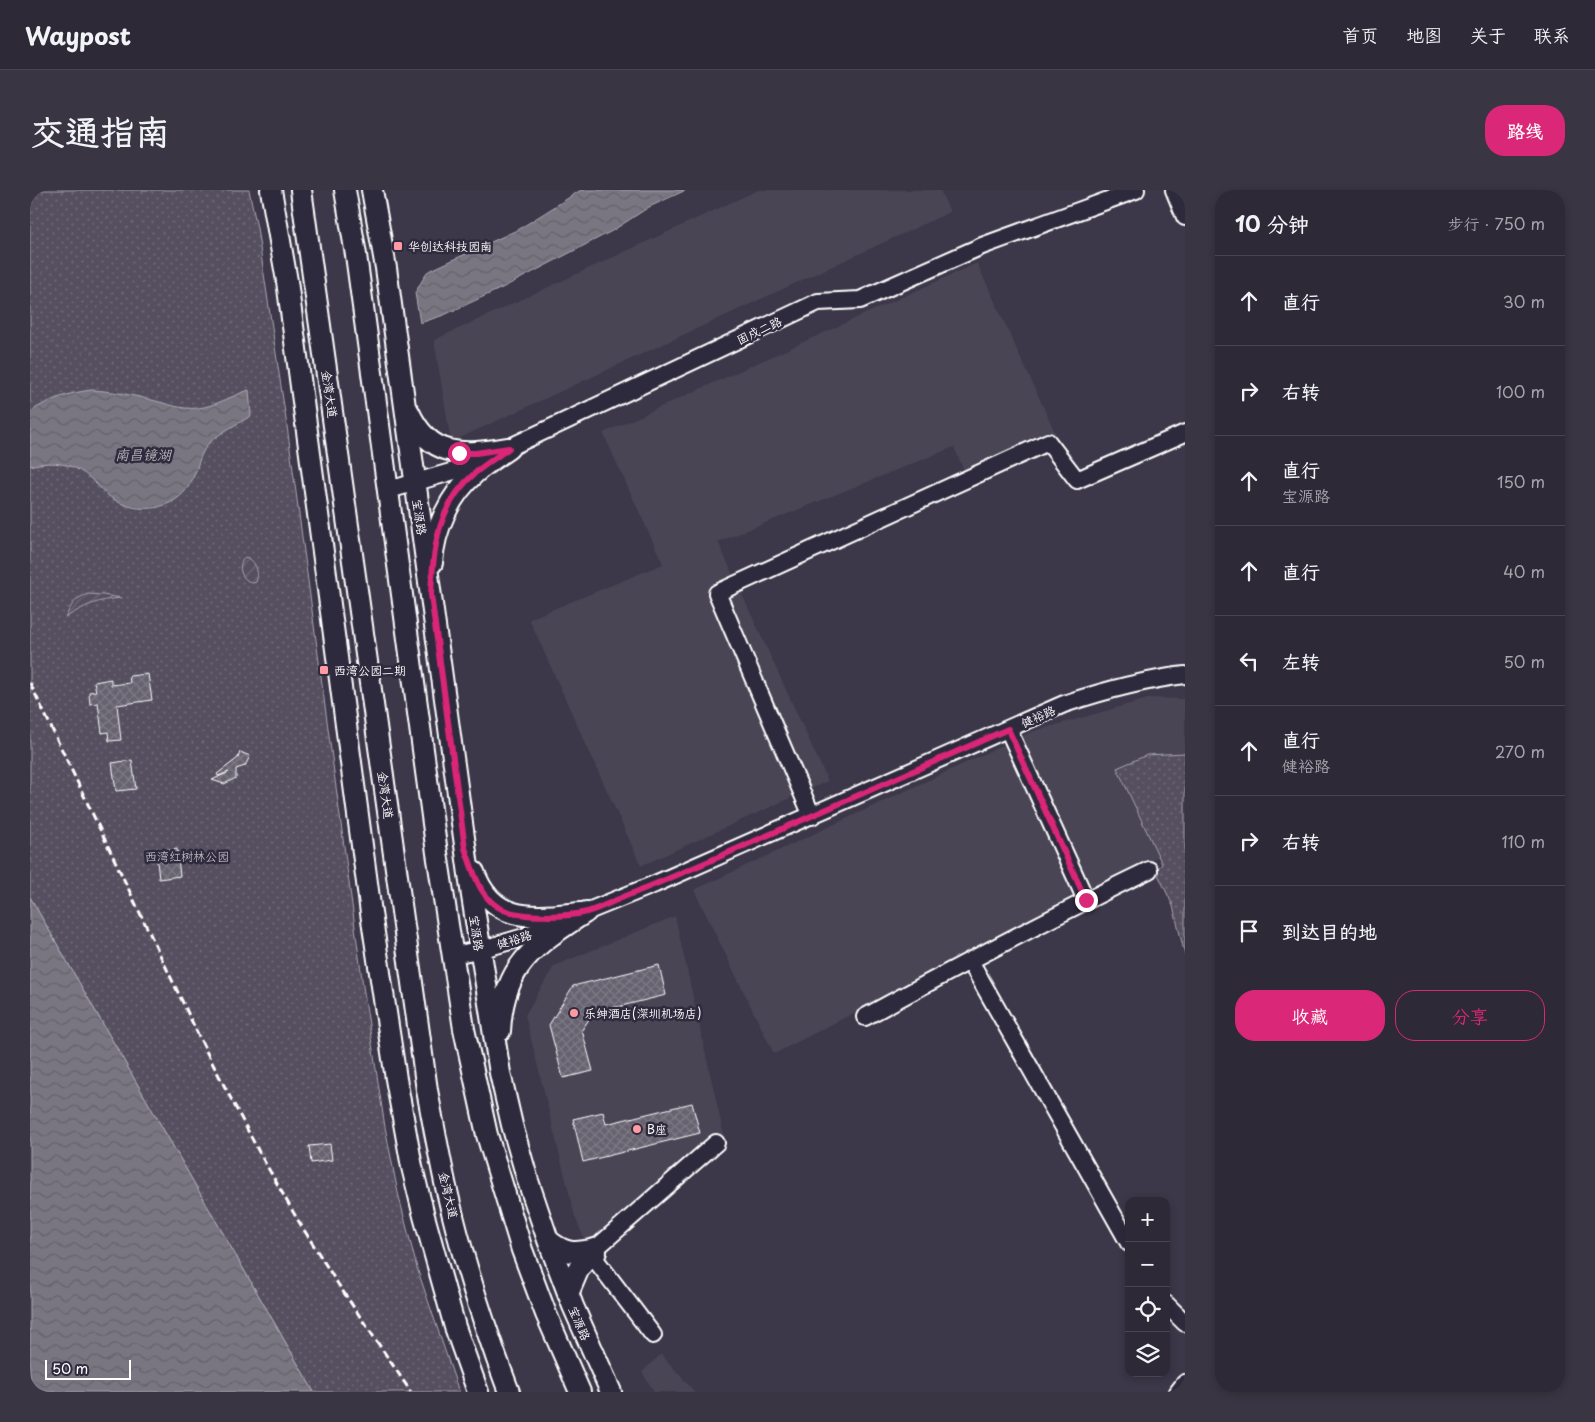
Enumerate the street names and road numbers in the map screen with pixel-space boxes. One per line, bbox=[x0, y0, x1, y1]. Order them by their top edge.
street label: 固戍二路 bbox=[733, 312, 785, 348]
street label: 金湾大道 bbox=[318, 369, 342, 419]
street label: 宝源路 bbox=[409, 498, 431, 536]
street label: 健裕路 bbox=[1018, 700, 1058, 732]
street label: 金湾大道 bbox=[374, 770, 398, 820]
street label: 宝源路 bbox=[466, 914, 488, 952]
street label: 健裕路 bbox=[494, 925, 534, 953]
street label: 金湾大道 bbox=[435, 1170, 463, 1220]
street label: 宝源路 bbox=[565, 1303, 595, 1343]

